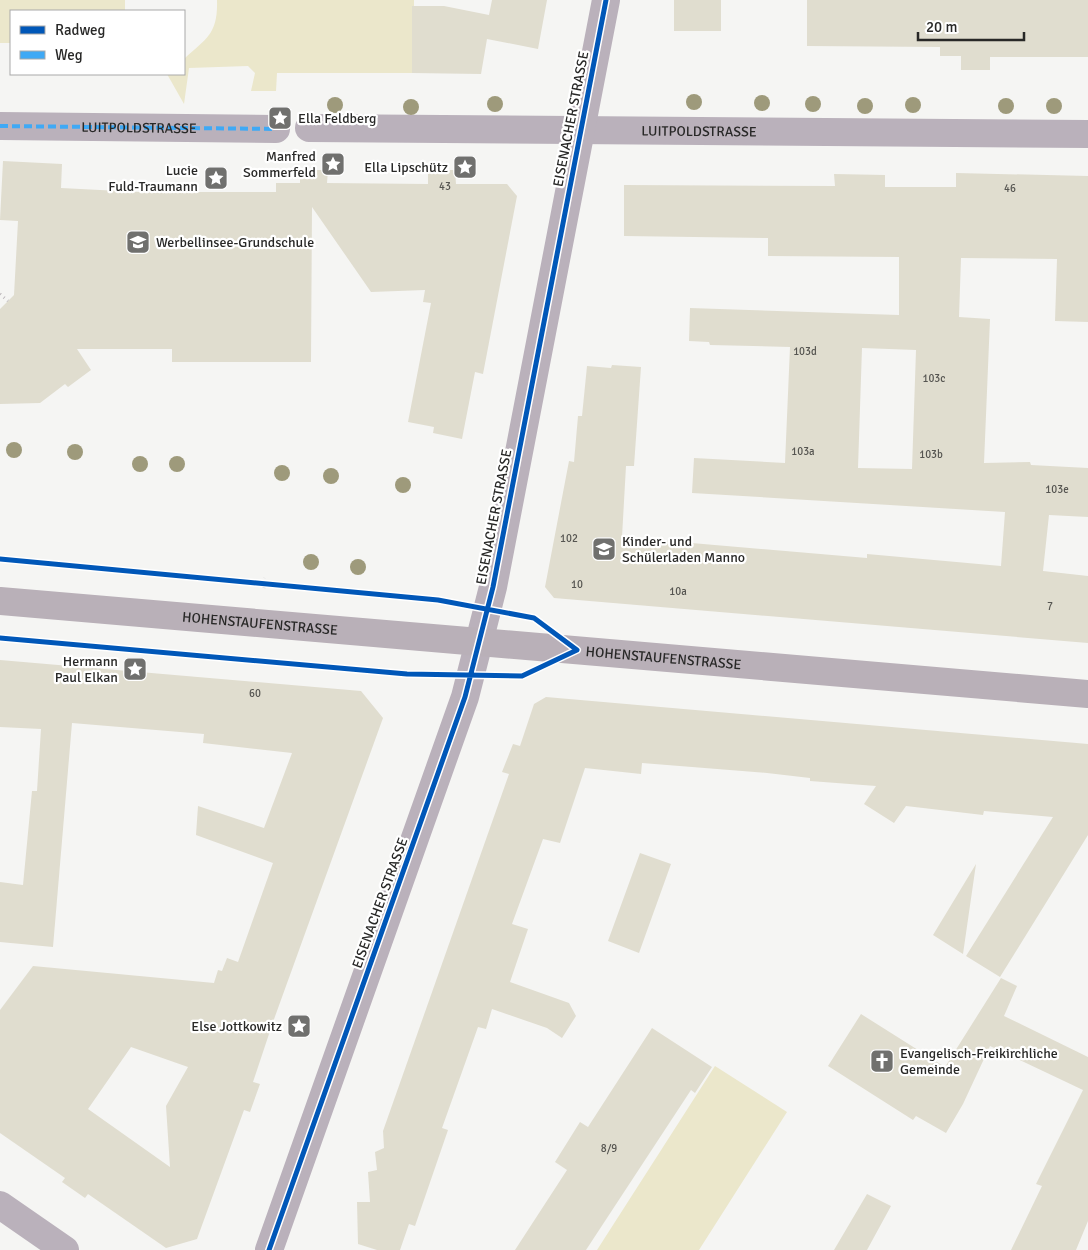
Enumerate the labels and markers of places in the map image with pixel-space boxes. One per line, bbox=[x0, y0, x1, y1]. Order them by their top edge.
place icon: Ella Feldberg bbox=[267, 105, 293, 131]
place label: Ella Feldberg bbox=[298, 110, 376, 127]
place label: Manfred Sommerfeld bbox=[243, 148, 316, 181]
place icon: Manfred Sommerfeld bbox=[320, 151, 346, 177]
place icon: Ella Lipschütz bbox=[452, 154, 478, 180]
place label: Ella Lipschütz bbox=[364, 159, 448, 176]
place label: Lucie Fuld-Traumann bbox=[108, 162, 198, 195]
place icon: Lucie Fuld-Traumann bbox=[203, 165, 229, 191]
school or university icon: Werbellinsee-Grundschule bbox=[125, 229, 151, 255]
place label: Werbellinsee-Grundschule bbox=[156, 234, 314, 251]
place label: Kinder- und Schülerladen Manno bbox=[622, 533, 745, 566]
school or university icon: Kinder- und Schülerladen Manno bbox=[591, 536, 617, 562]
place label: Hermann Paul Elkan bbox=[55, 653, 118, 686]
place icon: Hermann Paul Elkan bbox=[122, 656, 148, 682]
place icon: Else Jottkowitz bbox=[286, 1013, 312, 1039]
place label: Else Jottkowitz bbox=[191, 1018, 282, 1035]
place label: Evangelisch-Freikirchliche Gemeinde bbox=[900, 1045, 1058, 1078]
church icon: Evangelisch-Freikirchliche Gemeinde bbox=[869, 1048, 895, 1074]

